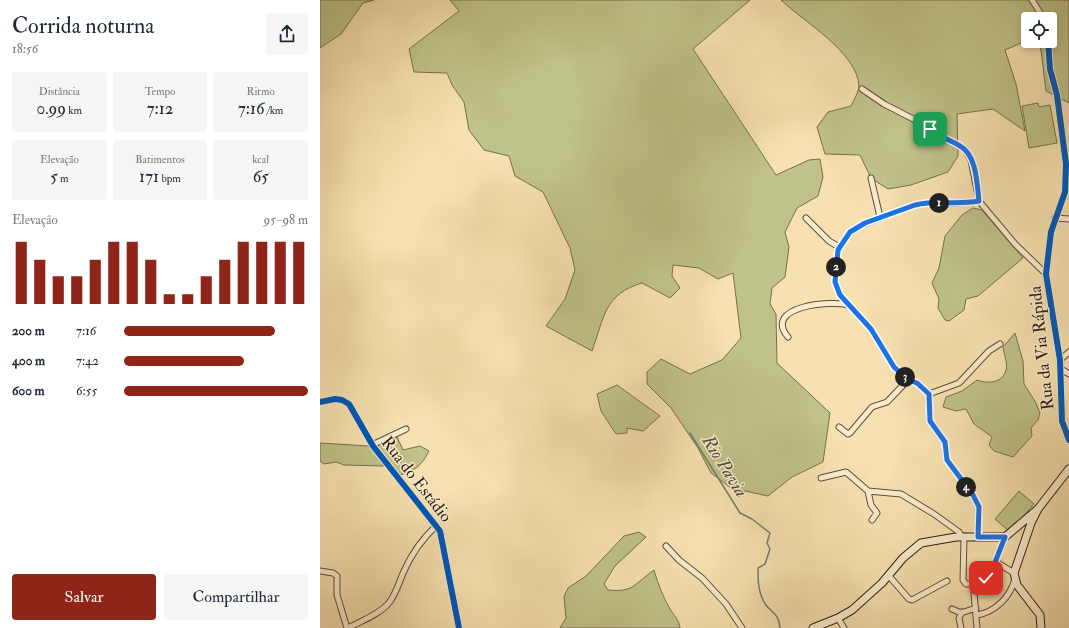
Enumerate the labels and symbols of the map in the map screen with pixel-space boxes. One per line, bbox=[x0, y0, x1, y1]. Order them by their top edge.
pin bbox=[913, 112, 947, 146]
pin: 1 bbox=[929, 193, 949, 213]
pin: 2 bbox=[826, 257, 846, 277]
street label: Rua da Via Rápida bbox=[1024, 284, 1059, 411]
pin: 3 bbox=[895, 367, 915, 387]
water label: Rio Pavia bbox=[696, 430, 753, 502]
street label: Rua do Estádio bbox=[377, 432, 457, 526]
pin: 4 bbox=[956, 477, 976, 497]
pin bbox=[969, 561, 1003, 595]

